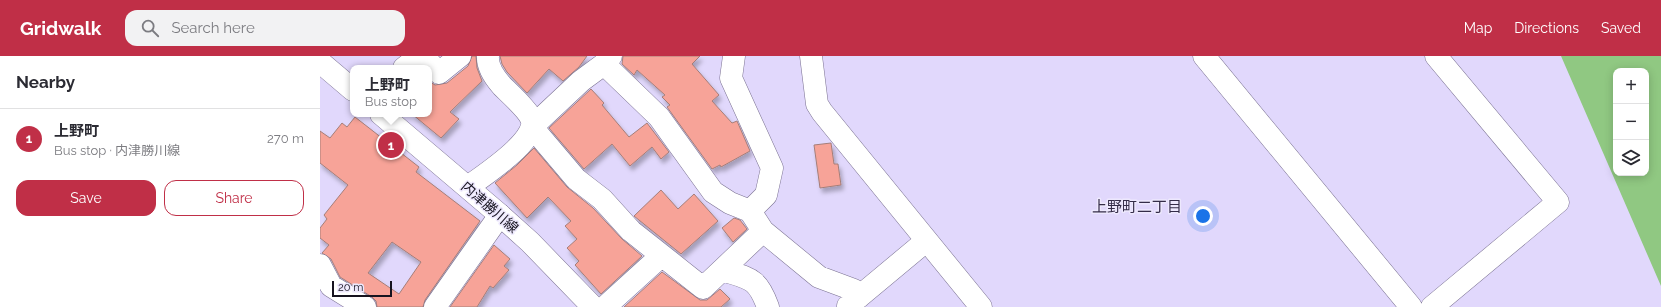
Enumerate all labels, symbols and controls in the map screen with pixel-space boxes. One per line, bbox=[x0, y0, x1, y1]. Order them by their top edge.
search box bbox=[125, 10, 405, 46]
text: Gridwalk bbox=[20, 17, 101, 39]
icon: search bbox=[139, 17, 161, 39]
text: Search here bbox=[171, 19, 255, 37]
text: Map bbox=[1464, 20, 1492, 36]
text: Directions bbox=[1514, 20, 1579, 36]
text: Saved bbox=[1601, 20, 1641, 36]
popup bbox=[350, 65, 432, 117]
map controls bbox=[1613, 68, 1649, 176]
button: + bbox=[1613, 68, 1649, 104]
text: Nearby bbox=[16, 72, 75, 92]
text: 上野町 bbox=[365, 76, 410, 94]
text: Bus stop bbox=[365, 94, 417, 109]
button: − bbox=[1613, 104, 1649, 140]
text: 上野町 bbox=[54, 122, 99, 140]
pin: 1 bbox=[378, 130, 404, 160]
text: 1 bbox=[26, 131, 32, 146]
text: 270 m bbox=[267, 131, 304, 146]
button: layers bbox=[1613, 140, 1649, 176]
text: Bus stop · 内津勝川線 bbox=[54, 143, 180, 158]
street label: 内津勝川線 bbox=[458, 178, 522, 236]
button: Save bbox=[16, 180, 156, 216]
button: Share bbox=[164, 180, 304, 216]
district label: 上野町二丁目 bbox=[1092, 198, 1182, 216]
your location bbox=[1193, 206, 1213, 226]
scale bar bbox=[332, 279, 392, 298]
text: 20 m bbox=[338, 281, 363, 294]

